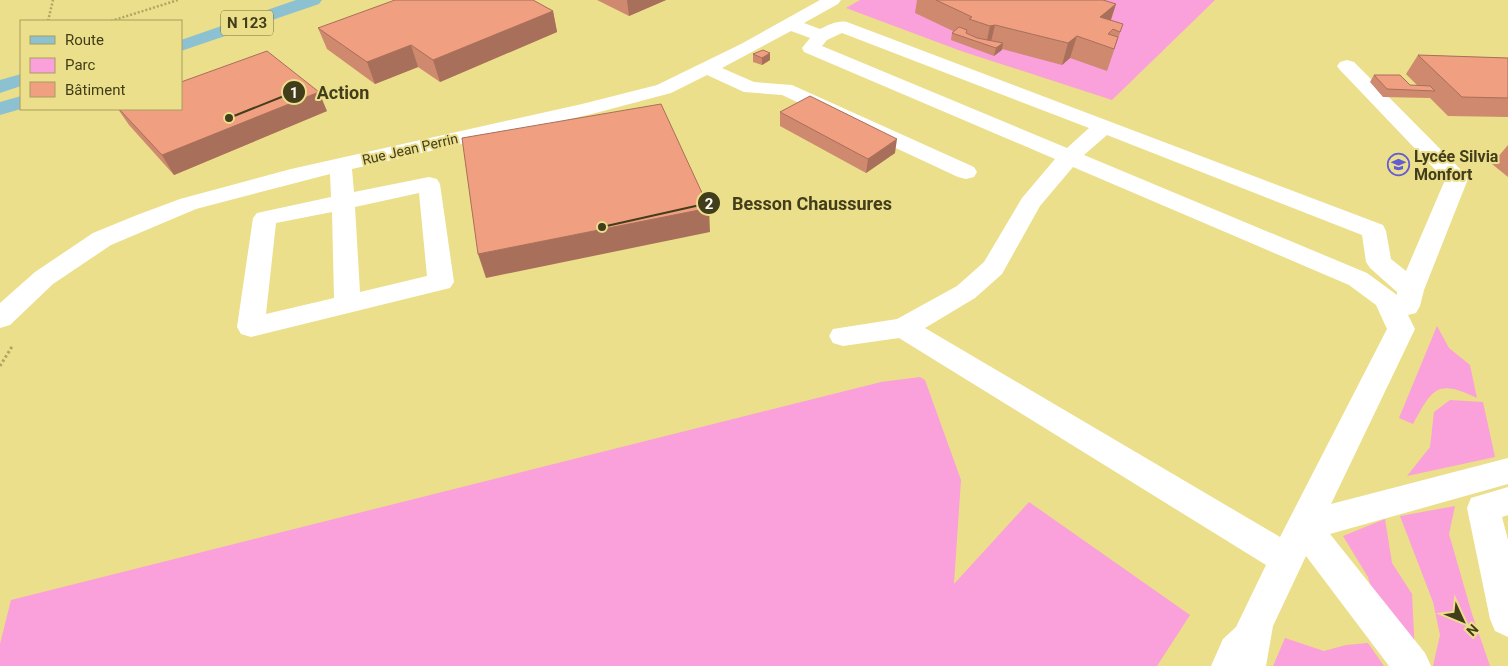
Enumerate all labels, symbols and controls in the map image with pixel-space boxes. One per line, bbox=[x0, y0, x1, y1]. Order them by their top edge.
road number: N 123 bbox=[221, 10, 273, 36]
legend bbox=[20, 20, 182, 110]
text: Route bbox=[65, 31, 104, 49]
text: Parc bbox=[65, 56, 95, 74]
callout: Action bbox=[282, 76, 379, 109]
text: Bâtiment bbox=[65, 81, 125, 99]
text: Action bbox=[317, 82, 369, 103]
text: 1 bbox=[290, 84, 298, 102]
street label: Rue Jean Perrin bbox=[360, 130, 460, 168]
place label: Lycée Silvia Monfort bbox=[1414, 147, 1499, 184]
school or university icon: Lycée Silvia Monfort bbox=[1386, 153, 1410, 177]
callout: Besson Chaussures bbox=[697, 187, 902, 220]
text: Besson Chaussures bbox=[732, 193, 892, 214]
text: 2 bbox=[705, 195, 714, 213]
north arrow bbox=[1438, 596, 1488, 646]
text: N bbox=[1463, 621, 1482, 639]

